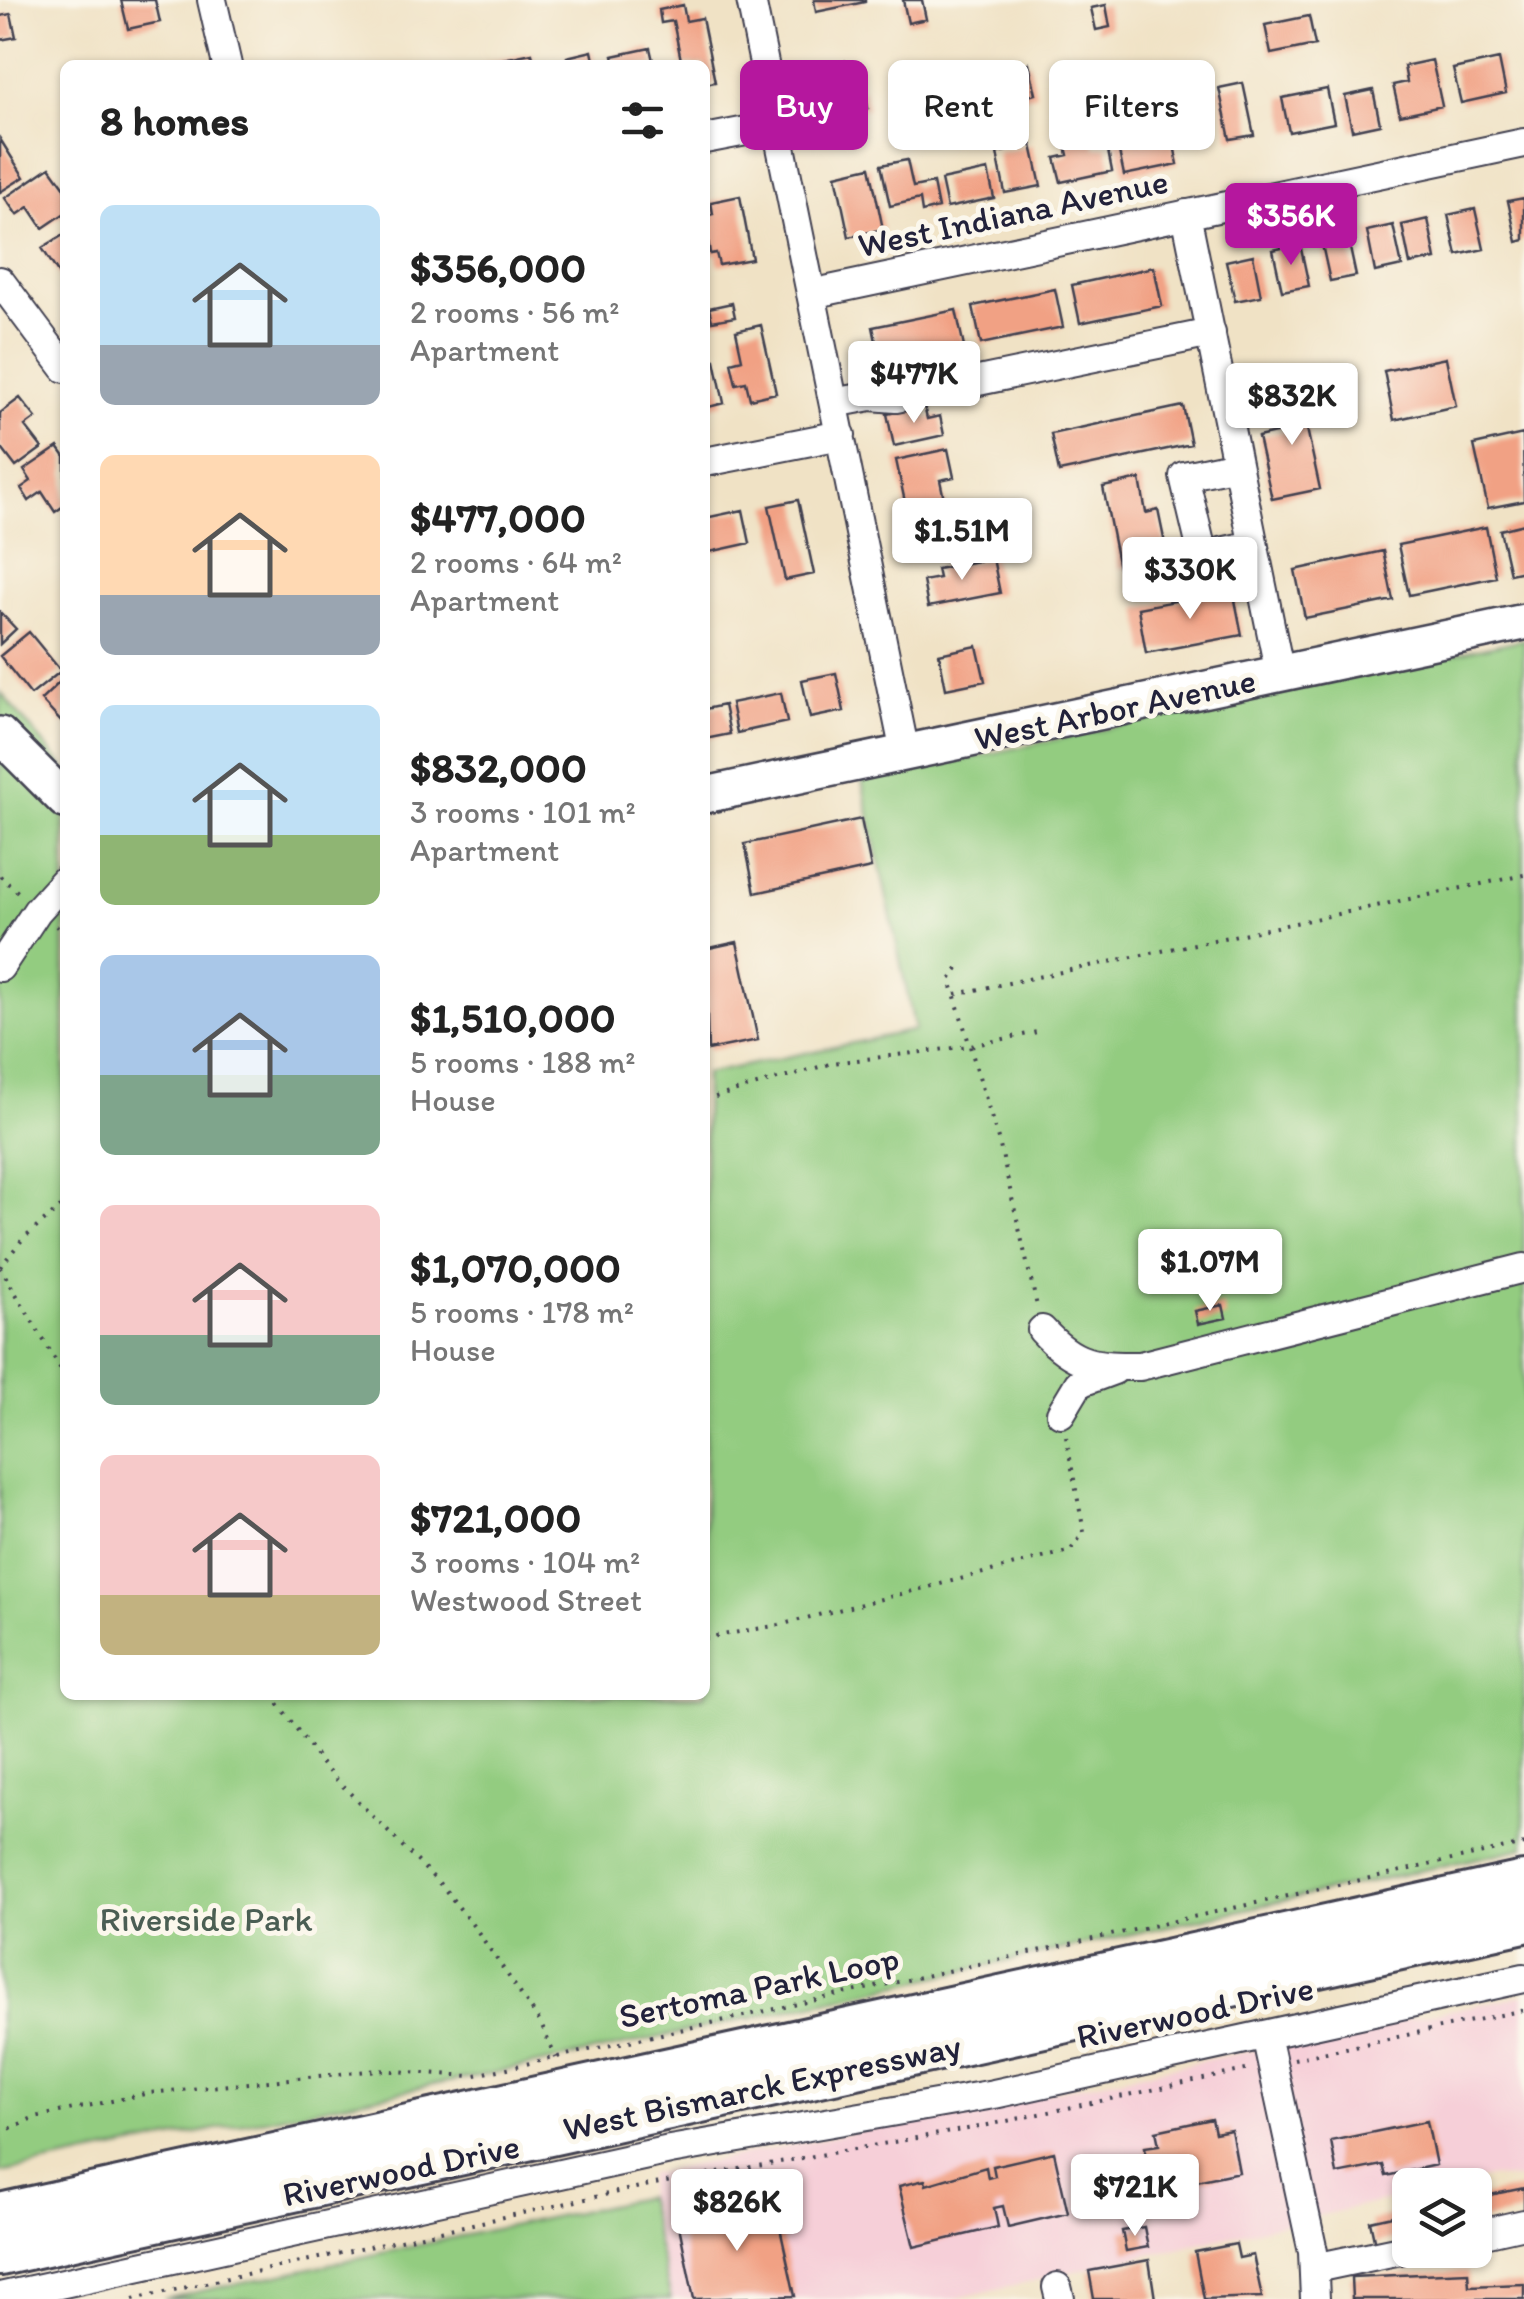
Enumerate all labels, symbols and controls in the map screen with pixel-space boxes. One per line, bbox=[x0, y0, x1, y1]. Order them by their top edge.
chip: Buy bbox=[740, 60, 868, 150]
chip: Rent bbox=[888, 60, 1029, 150]
chip: Filters bbox=[1049, 60, 1215, 150]
icon: filters bbox=[615, 93, 670, 148]
text: 8 homes bbox=[100, 95, 249, 146]
street label: West Indiana Avenue bbox=[854, 160, 1172, 266]
pin: $356K bbox=[1221, 183, 1361, 268]
text: $356K bbox=[1247, 196, 1335, 234]
text: $356,000 bbox=[410, 242, 586, 293]
icon: home bbox=[180, 245, 300, 365]
text: 2 rooms · 56 m² bbox=[410, 293, 619, 331]
text: Apartment bbox=[410, 331, 559, 369]
pin: $477K bbox=[844, 341, 984, 426]
text: $477K bbox=[870, 354, 958, 392]
pin: $832K bbox=[1222, 363, 1362, 448]
text: $832K bbox=[1248, 376, 1336, 414]
text: $477,000 bbox=[410, 492, 586, 543]
icon: home bbox=[180, 495, 300, 615]
pin: $1.51M bbox=[881, 498, 1043, 583]
text: $1.51M bbox=[914, 511, 1010, 549]
pin: $330K bbox=[1120, 537, 1260, 622]
text: 2 rooms · 64 m² bbox=[410, 543, 622, 581]
text: $330K bbox=[1144, 550, 1236, 588]
text: Apartment bbox=[410, 581, 559, 619]
street label: West Arbor Avenue bbox=[970, 659, 1260, 759]
text: $832,000 bbox=[410, 742, 587, 793]
icon: home bbox=[180, 745, 300, 865]
text: 3 rooms · 101 m² bbox=[410, 793, 636, 831]
text: Apartment bbox=[410, 831, 559, 869]
text: $1,510,000 bbox=[410, 992, 616, 1043]
icon: home bbox=[180, 995, 300, 1115]
text: 5 rooms · 188 m² bbox=[410, 1043, 636, 1081]
text: House bbox=[410, 1081, 496, 1119]
pin: $1.07M bbox=[1129, 1229, 1291, 1314]
text: $1,070,000 bbox=[410, 1242, 621, 1293]
text: $1.07M bbox=[1160, 1242, 1260, 1280]
icon: home bbox=[180, 1245, 300, 1365]
text: 5 rooms · 178 m² bbox=[410, 1293, 634, 1331]
text: House bbox=[410, 1331, 496, 1369]
text: $721,000 bbox=[410, 1492, 581, 1543]
icon: home bbox=[180, 1495, 300, 1615]
text: 3 rooms · 104 m² bbox=[410, 1543, 640, 1581]
text: Westwood Street bbox=[410, 1581, 642, 1619]
park label: Riverside Park bbox=[100, 1898, 312, 1940]
street label: Sertoma Park Loop bbox=[615, 1937, 903, 2037]
street label: Riverwood Drive bbox=[1073, 1966, 1317, 2058]
street label: West Bismarck Expressway bbox=[559, 2024, 965, 2150]
street label: Riverwood Drive bbox=[279, 2124, 523, 2216]
pin: $721K bbox=[1065, 2154, 1205, 2239]
text: $721K bbox=[1093, 2167, 1177, 2205]
map controls bbox=[1392, 2168, 1492, 2268]
button: layers bbox=[1392, 2168, 1492, 2268]
pin: $826K bbox=[667, 2169, 807, 2254]
text: $826K bbox=[693, 2182, 781, 2220]

